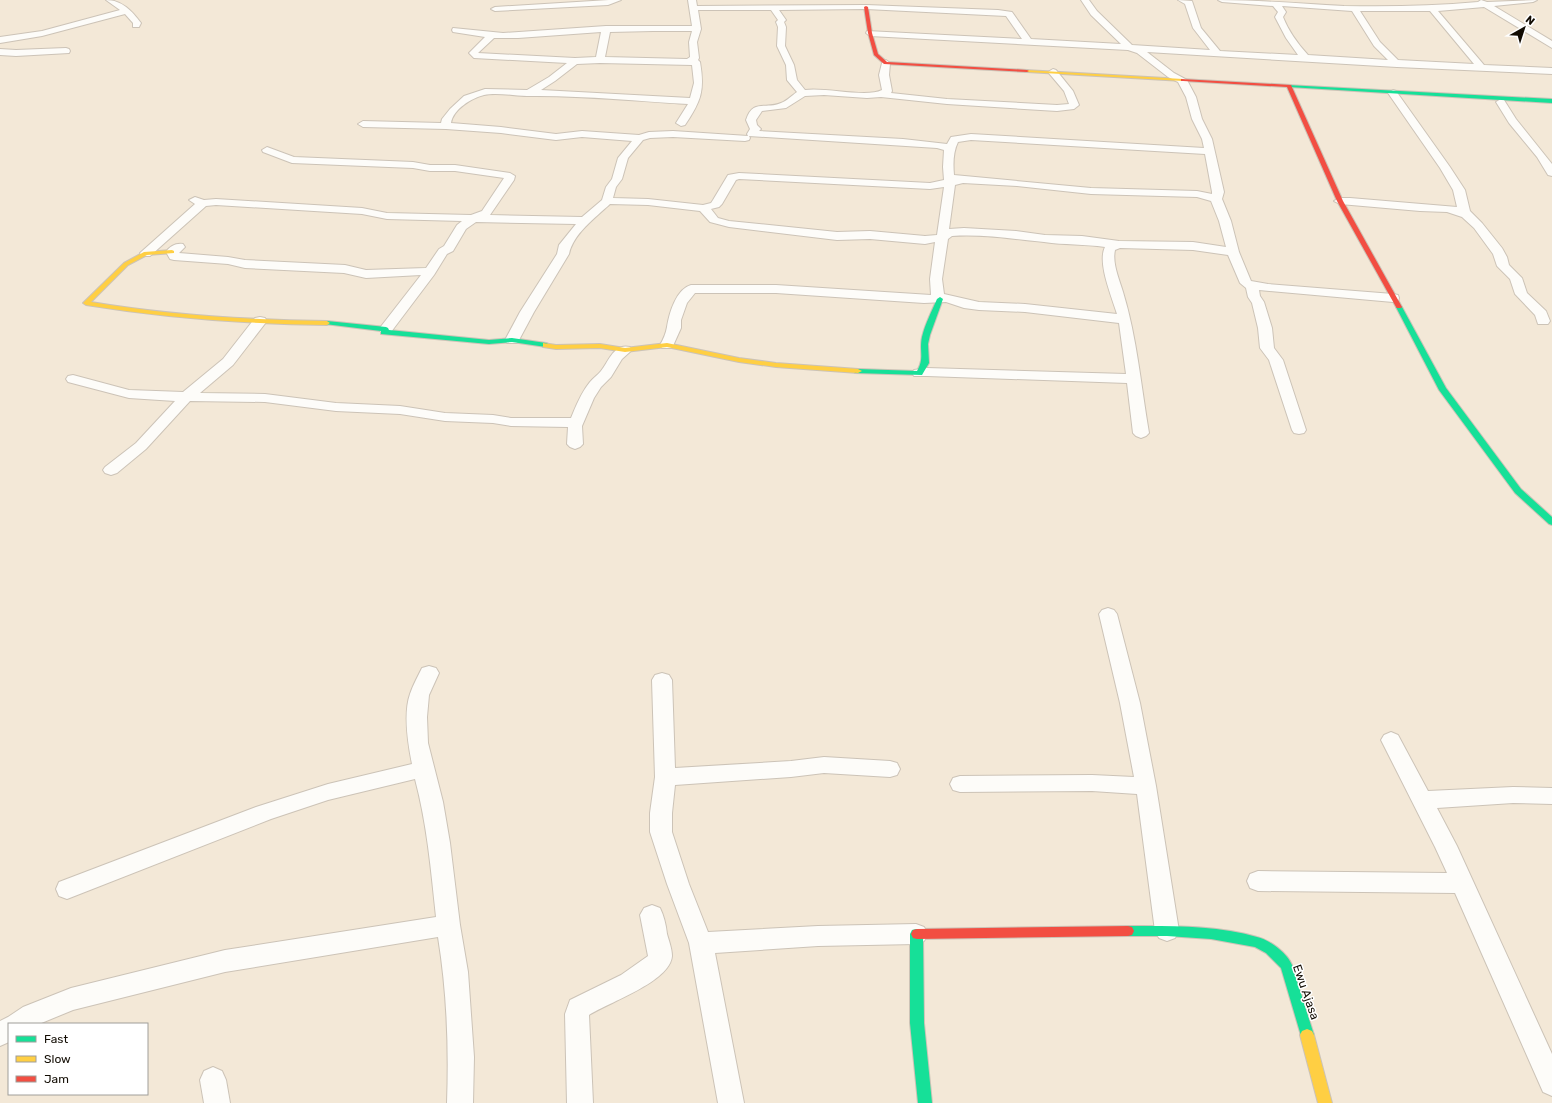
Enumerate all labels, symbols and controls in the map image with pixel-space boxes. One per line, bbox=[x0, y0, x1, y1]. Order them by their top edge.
north arrow bbox=[1504, 8, 1544, 48]
text: N bbox=[1523, 13, 1537, 28]
street label: Ewu Ajasa bbox=[1290, 963, 1322, 1021]
legend bbox=[8, 1023, 148, 1095]
text: Fast bbox=[44, 1032, 68, 1046]
text: Slow bbox=[44, 1052, 71, 1066]
text: Jam bbox=[44, 1072, 69, 1086]

